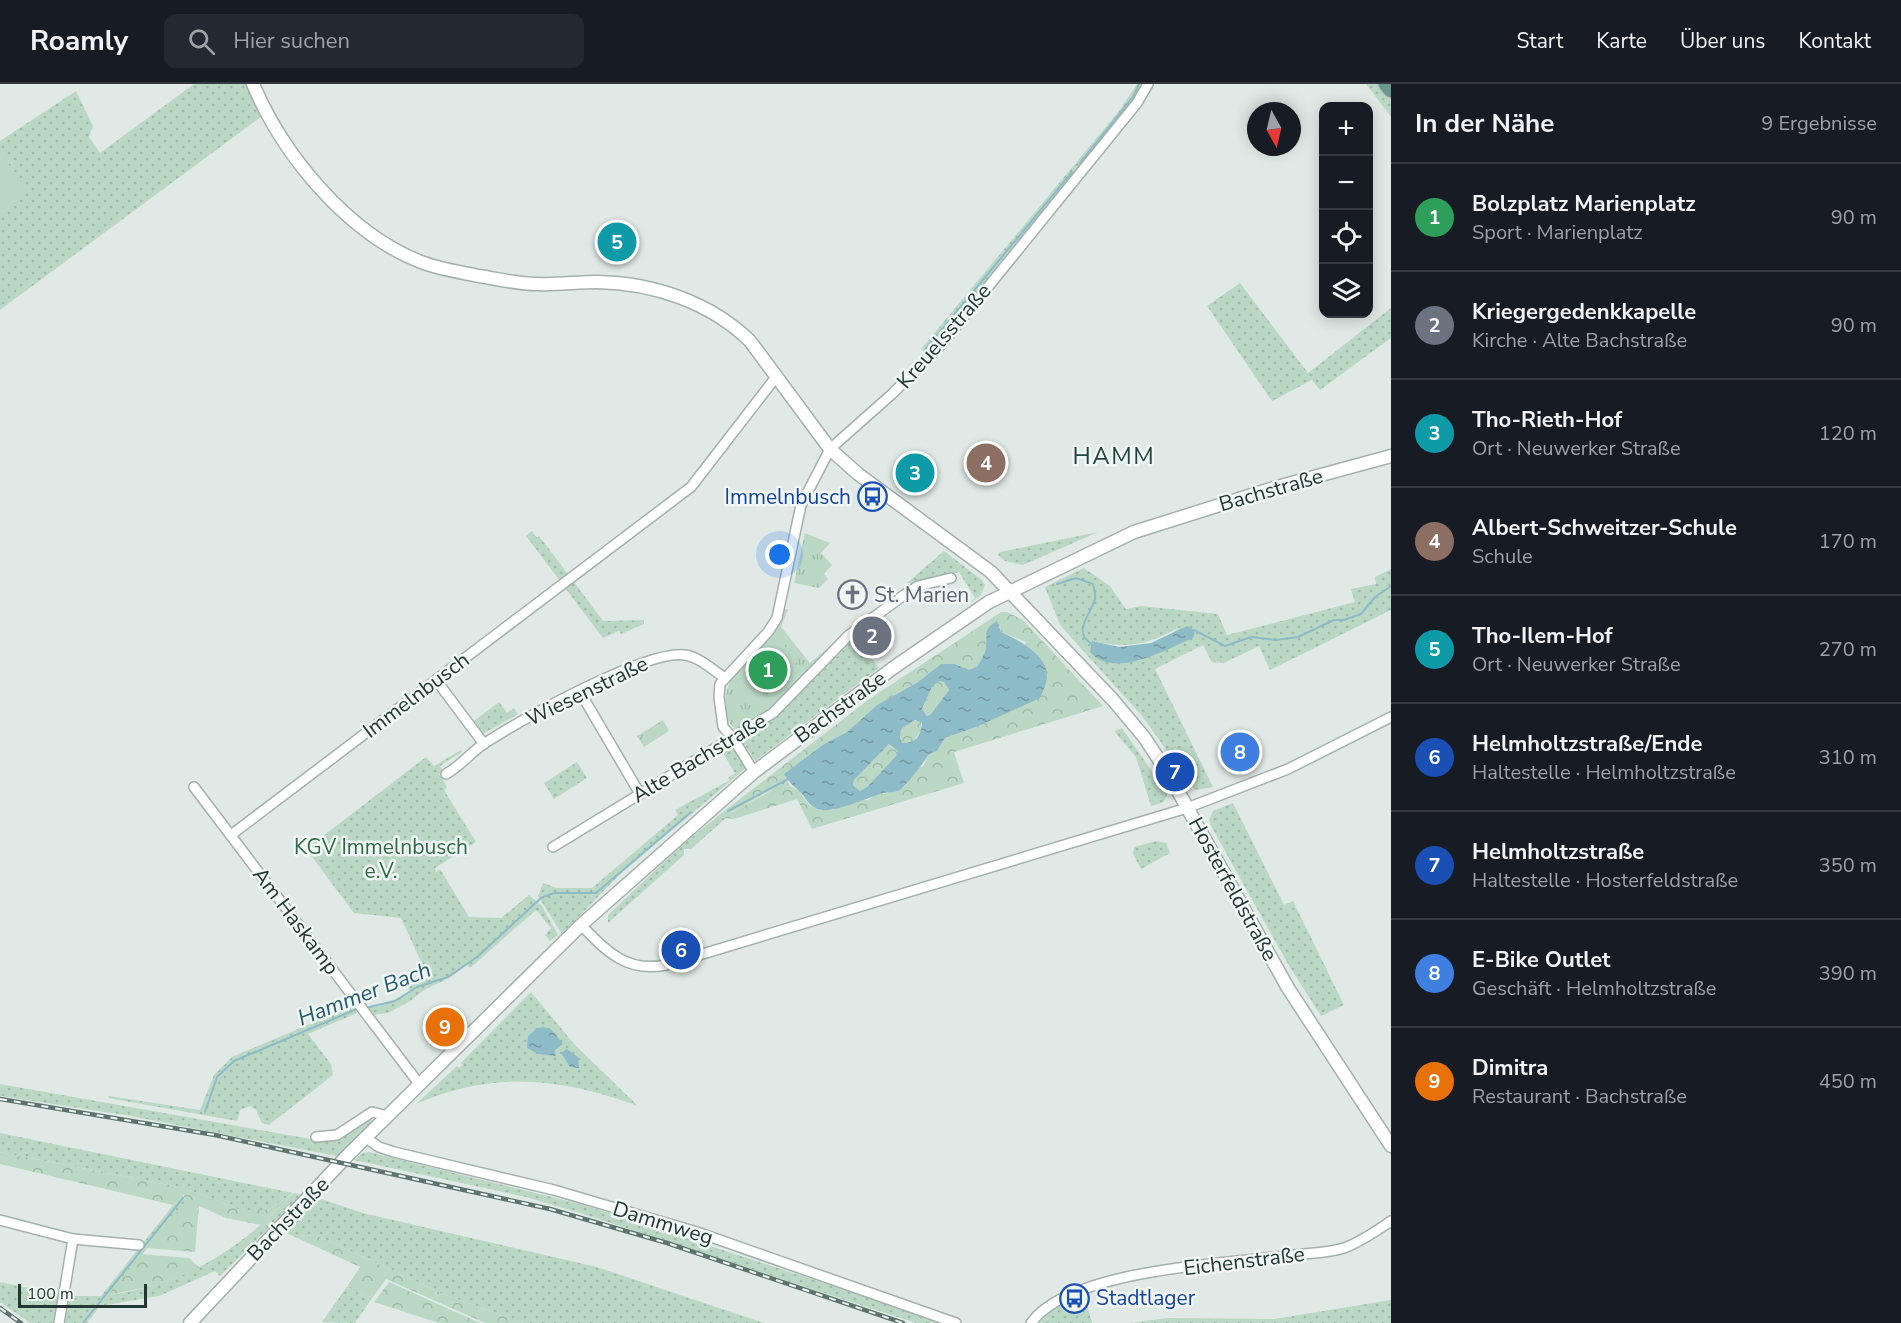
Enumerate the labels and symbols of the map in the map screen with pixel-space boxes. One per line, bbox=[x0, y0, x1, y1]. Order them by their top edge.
north arrow bbox=[1247, 102, 1301, 156]
pin: 5 bbox=[598, 220, 636, 264]
street label: Kreuelsstraße bbox=[891, 277, 997, 395]
pin: 4 bbox=[966, 440, 1006, 485]
district label: HAMM bbox=[1073, 440, 1155, 472]
pin: 3 bbox=[896, 450, 934, 496]
street label: Bachstraße bbox=[1216, 462, 1326, 518]
bus stop icon: Immelnbusch bbox=[856, 481, 888, 513]
place label: Immelnbusch bbox=[725, 483, 851, 511]
your location bbox=[765, 540, 794, 569]
church icon: St. Marien bbox=[837, 579, 869, 611]
place label: St. Marien bbox=[874, 581, 969, 609]
pin: 2 bbox=[852, 614, 892, 658]
street label: Immelnbusch bbox=[357, 646, 475, 744]
pin: 1 bbox=[748, 648, 788, 692]
street label: Wiesenstraße bbox=[521, 649, 653, 733]
street label: Bachstraße bbox=[789, 664, 891, 750]
street label: Alte Bachstraße bbox=[627, 707, 771, 809]
pin: 8 bbox=[1220, 730, 1260, 774]
pin: 7 bbox=[1156, 750, 1194, 794]
street label: Hosterfeldstraße bbox=[1182, 812, 1284, 966]
park label: KGV Immelnbusch e.V. bbox=[294, 833, 468, 885]
street label: Am Haskamp bbox=[246, 862, 346, 980]
pin: 6 bbox=[662, 928, 700, 972]
water label: Hammer Bach bbox=[293, 955, 435, 1033]
pin: 9 bbox=[426, 1004, 464, 1050]
street label: Bachstraße bbox=[241, 1171, 335, 1267]
street label: Dammweg bbox=[609, 1194, 717, 1252]
street label: Eichenstraße bbox=[1182, 1240, 1306, 1282]
scale bar bbox=[18, 1281, 147, 1308]
bus stop icon: Stadtlager bbox=[1059, 1282, 1091, 1314]
place label: Stadtlager bbox=[1096, 1284, 1196, 1312]

